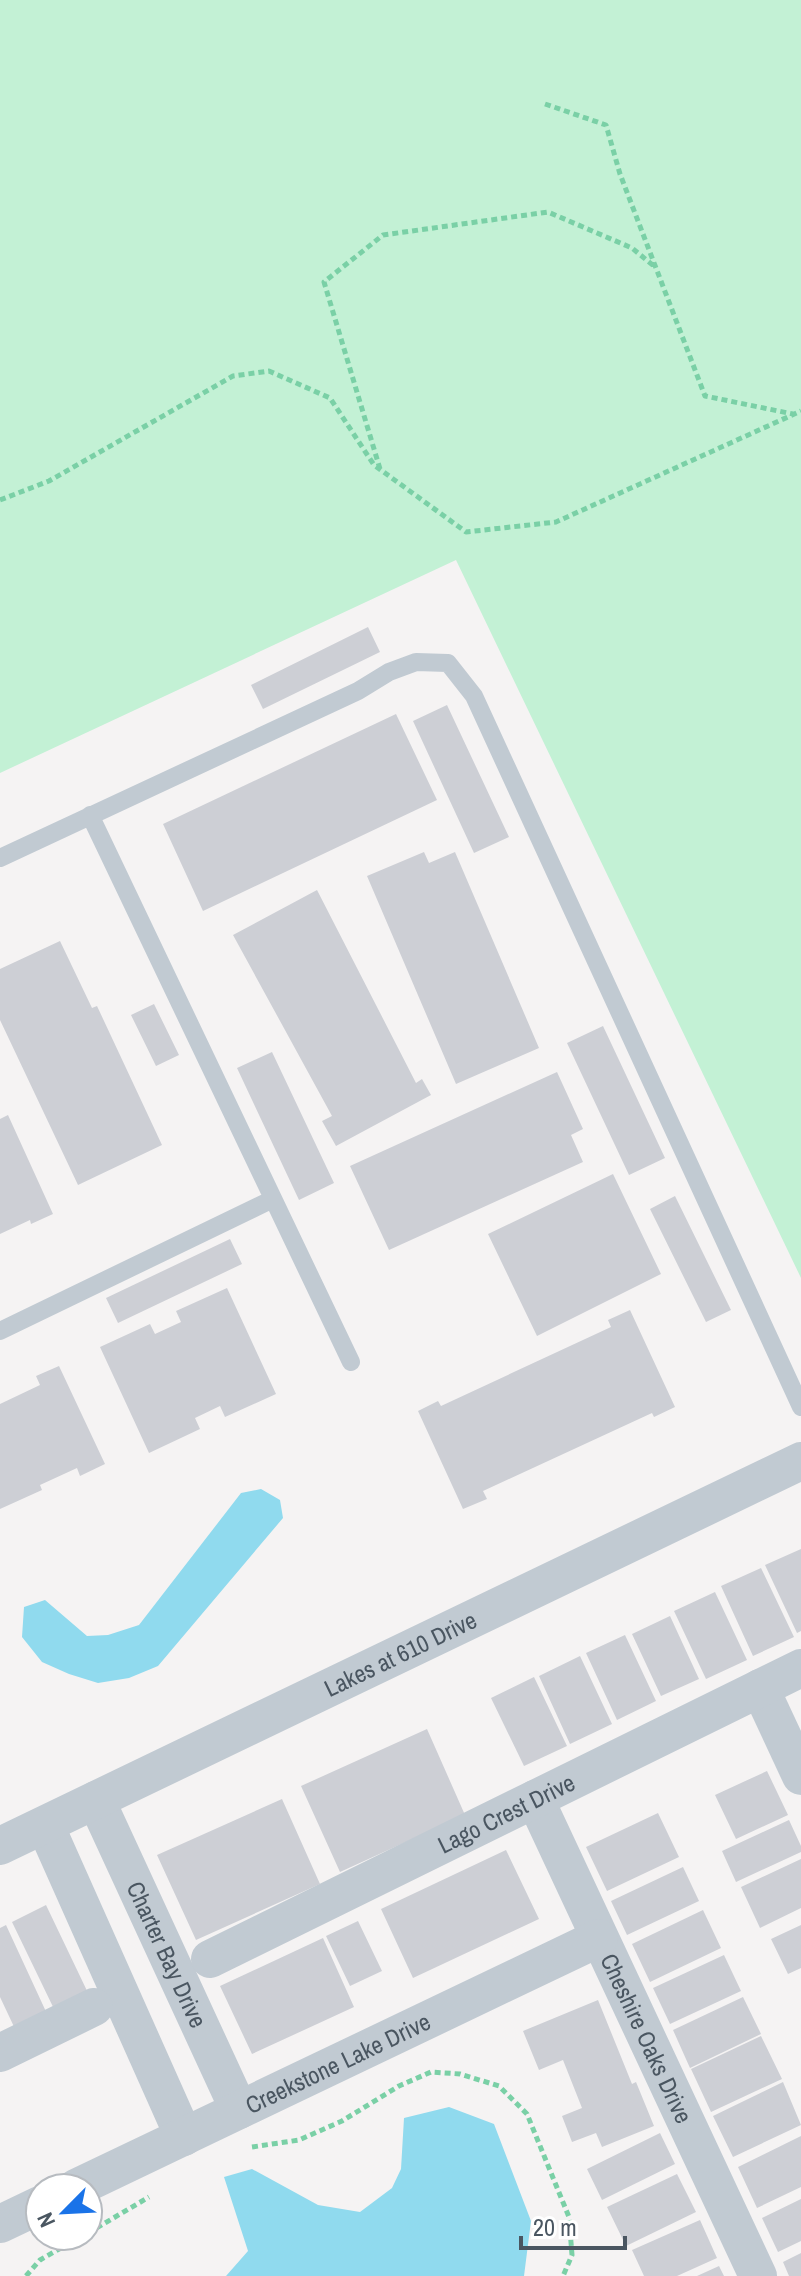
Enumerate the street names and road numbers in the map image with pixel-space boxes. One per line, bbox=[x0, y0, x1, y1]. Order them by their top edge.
street label: Lakes at 610 Drive bbox=[319, 1603, 482, 1704]
street label: Lago Crest Drive bbox=[432, 1766, 580, 1860]
street label: Charter Bay Drive bbox=[120, 1876, 215, 2033]
street label: Cheshire Oaks Drive bbox=[593, 1948, 700, 2128]
street label: Creekstone Lake Drive bbox=[240, 2005, 435, 2121]

